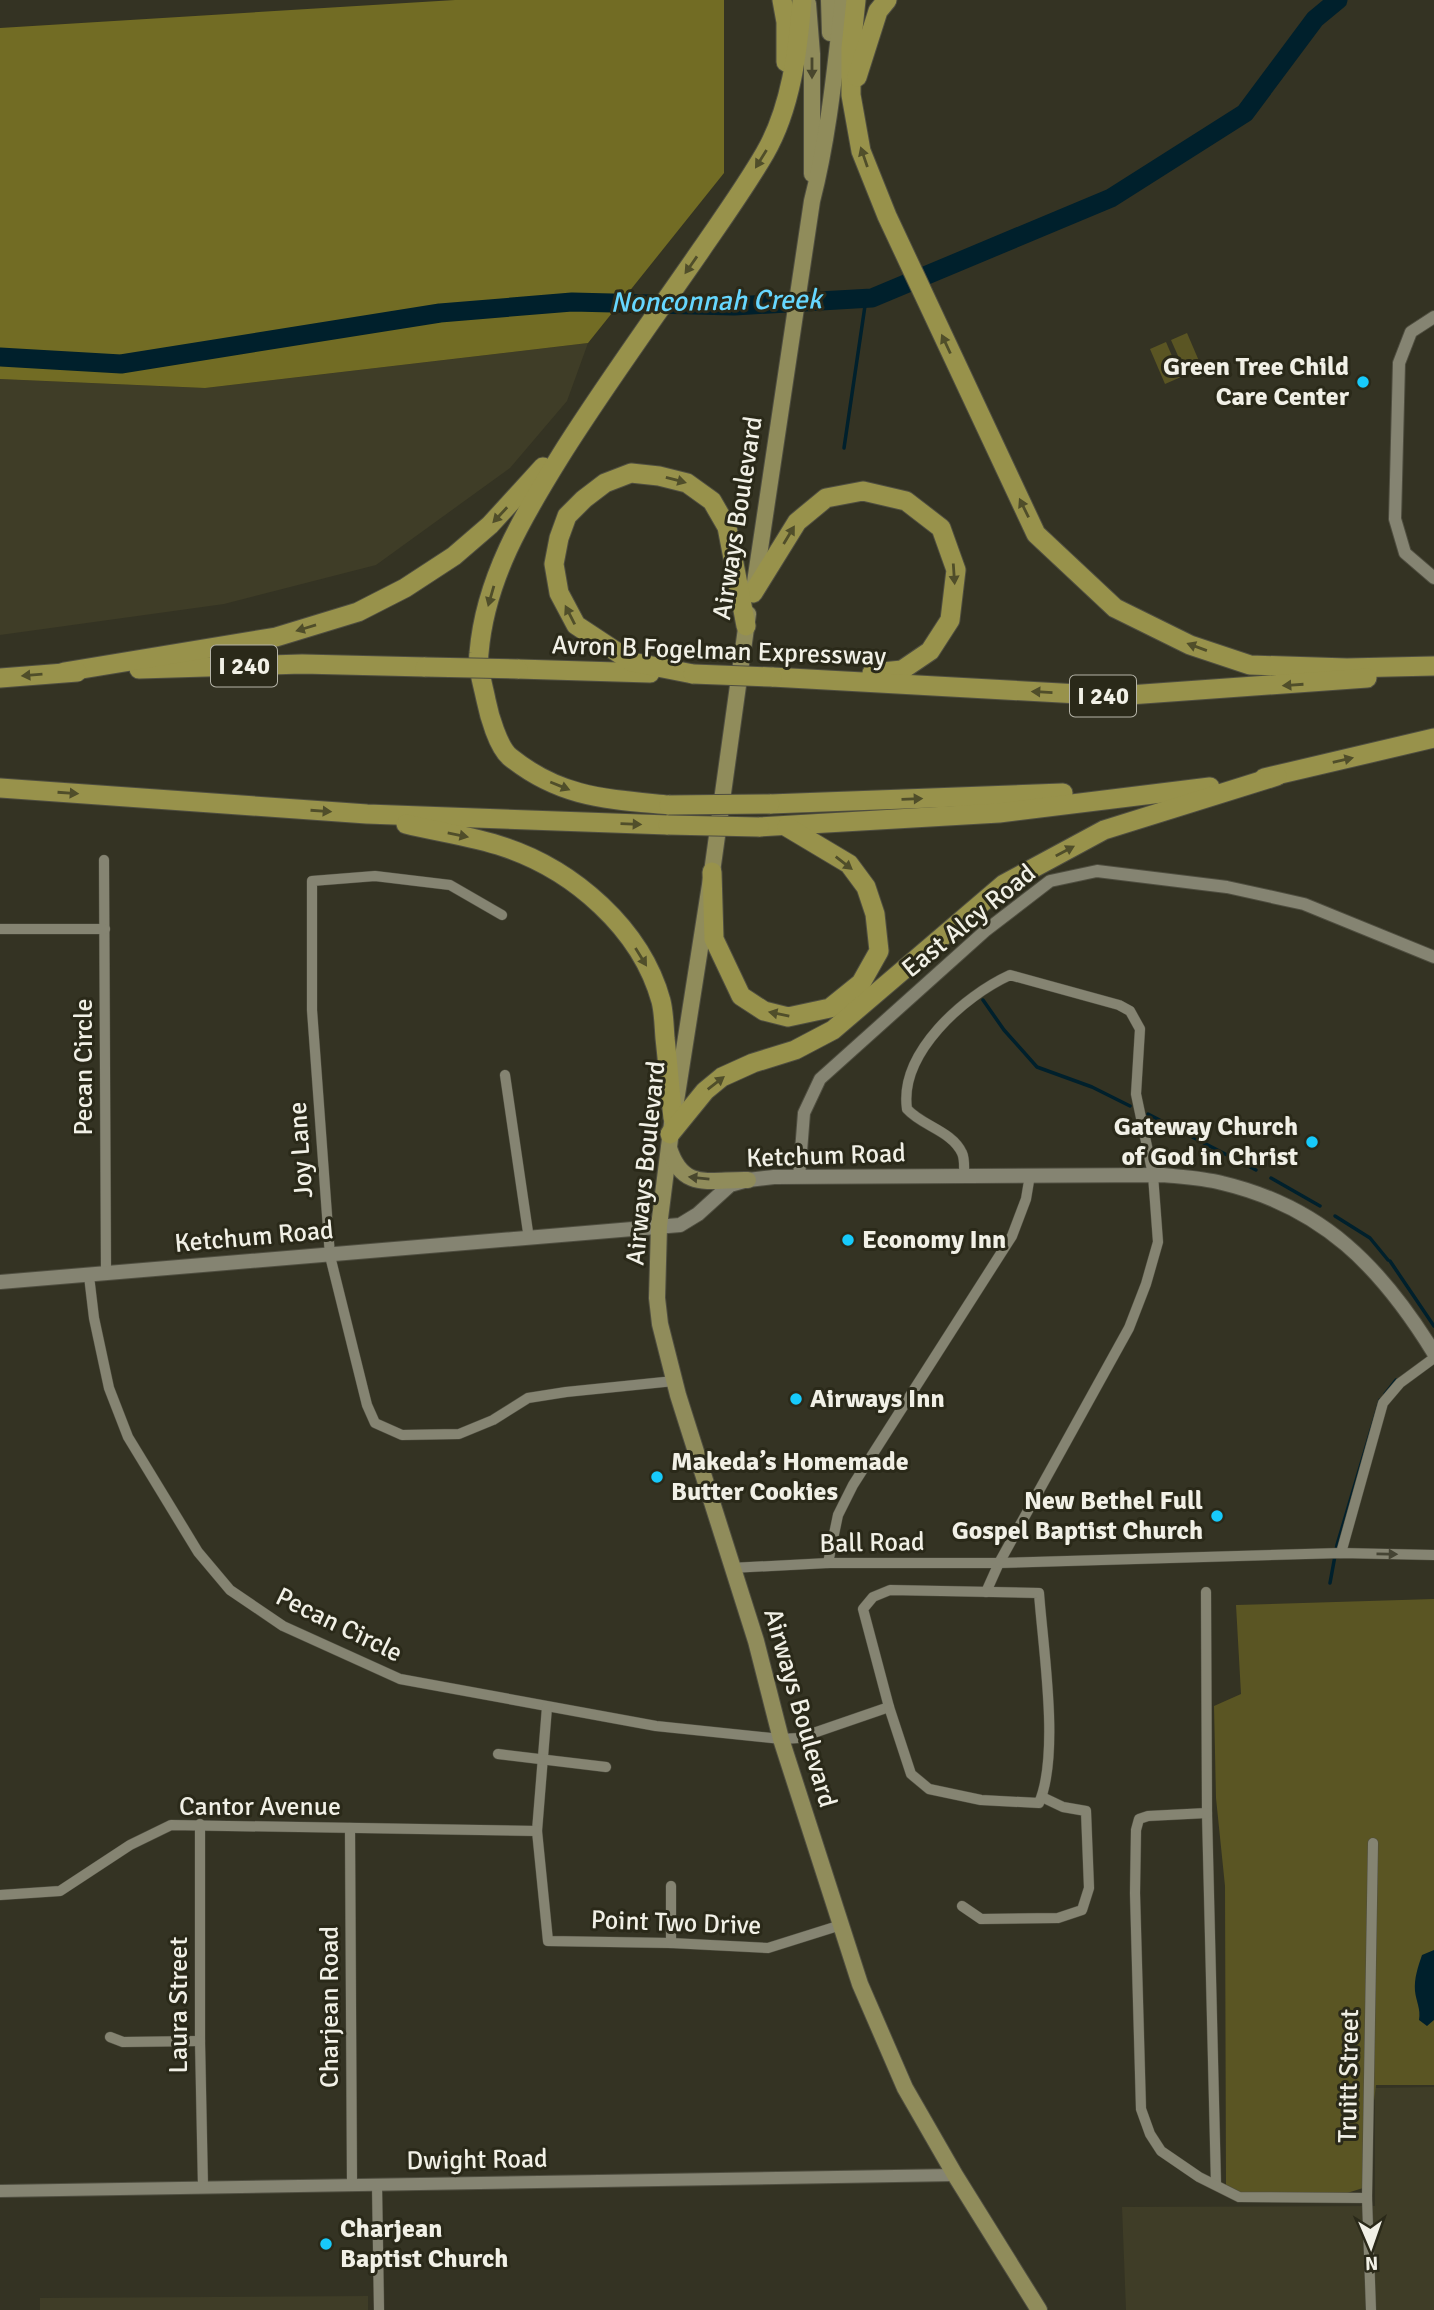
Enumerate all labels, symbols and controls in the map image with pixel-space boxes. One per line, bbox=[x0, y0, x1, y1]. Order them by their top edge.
one-way arrow bbox=[806, 57, 818, 79]
one-way arrow bbox=[858, 146, 869, 167]
one-way arrow bbox=[755, 149, 768, 168]
one-way arrow bbox=[684, 256, 698, 274]
water label: Nonconnah Creek bbox=[610, 282, 825, 320]
one-way arrow bbox=[940, 334, 952, 354]
place label: Green Tree Child Care Center bbox=[1163, 351, 1350, 413]
marker: Green Tree Child Care Center bbox=[1355, 374, 1371, 390]
street label: Airways Boulevard bbox=[706, 414, 770, 622]
one-way arrow bbox=[665, 475, 687, 486]
one-way arrow bbox=[1018, 498, 1030, 518]
one-way arrow bbox=[493, 506, 509, 523]
one-way arrow bbox=[782, 525, 795, 545]
one-way arrow bbox=[949, 563, 960, 585]
one-way arrow bbox=[485, 585, 496, 607]
one-way arrow bbox=[564, 605, 576, 624]
one-way arrow bbox=[296, 623, 317, 634]
street label: Avron B Fogelman Expressway bbox=[551, 629, 887, 673]
one-way arrow bbox=[1187, 641, 1208, 652]
road number: I 240 bbox=[211, 646, 277, 686]
one-way arrow bbox=[21, 670, 43, 681]
road number: I 240 bbox=[1070, 676, 1136, 716]
one-way arrow bbox=[1282, 680, 1304, 691]
one-way arrow bbox=[1030, 687, 1052, 698]
one-way arrow bbox=[1332, 754, 1354, 765]
one-way arrow bbox=[550, 781, 571, 792]
one-way arrow bbox=[57, 788, 79, 799]
one-way arrow bbox=[901, 793, 923, 804]
one-way arrow bbox=[310, 806, 332, 817]
one-way arrow bbox=[621, 819, 643, 830]
one-way arrow bbox=[447, 829, 469, 840]
one-way arrow bbox=[1055, 845, 1074, 857]
one-way arrow bbox=[835, 856, 854, 870]
street label: East Alcy Road bbox=[896, 857, 1042, 985]
one-way arrow bbox=[635, 947, 648, 967]
street label: Pecan Circle bbox=[68, 999, 100, 1135]
one-way arrow bbox=[768, 1008, 790, 1019]
street label: Airways Boulevard bbox=[619, 1059, 673, 1267]
one-way arrow bbox=[706, 1076, 724, 1091]
street label: Joy Lane bbox=[282, 1101, 320, 1199]
place label: Gateway Church of God in Christ bbox=[1114, 1111, 1298, 1173]
marker: Gateway Church of God in Christ bbox=[1304, 1134, 1320, 1150]
street label: Ketchum Road bbox=[746, 1137, 906, 1175]
one-way arrow bbox=[688, 1172, 710, 1183]
street label: Ketchum Road bbox=[173, 1214, 335, 1260]
place label: Economy Inn bbox=[862, 1224, 1006, 1256]
marker: Economy Inn bbox=[840, 1232, 856, 1248]
place label: Airways Inn bbox=[810, 1383, 945, 1415]
marker: Airways Inn bbox=[788, 1391, 804, 1407]
place label: Makeda’s Homemade Butter Cookies bbox=[671, 1446, 909, 1508]
marker: Makeda’s Homemade Butter Cookies bbox=[649, 1469, 665, 1485]
place label: New Bethel Full Gospel Baptist Church bbox=[952, 1485, 1203, 1547]
marker: New Bethel Full Gospel Baptist Church bbox=[1209, 1508, 1225, 1524]
street label: Ball Road bbox=[819, 1526, 925, 1560]
one-way arrow bbox=[1377, 1549, 1399, 1560]
street label: Pecan Circle bbox=[270, 1581, 408, 1669]
street label: Airways Boulevard bbox=[756, 1605, 844, 1811]
street label: Cantor Avenue bbox=[179, 1791, 341, 1823]
street label: Point Two Drive bbox=[590, 1904, 762, 1942]
street label: Charjean Road bbox=[314, 1926, 346, 2088]
street label: Laura Street bbox=[163, 1937, 195, 2073]
street label: Truitt Street bbox=[1332, 2009, 1366, 2143]
street label: Dwight Road bbox=[406, 2143, 548, 2177]
north arrow bbox=[1336, 2212, 1406, 2282]
place label: Charjean Baptist Church bbox=[340, 2213, 508, 2275]
marker: Charjean Baptist Church bbox=[318, 2236, 334, 2252]
text: N bbox=[1365, 2251, 1379, 2275]

